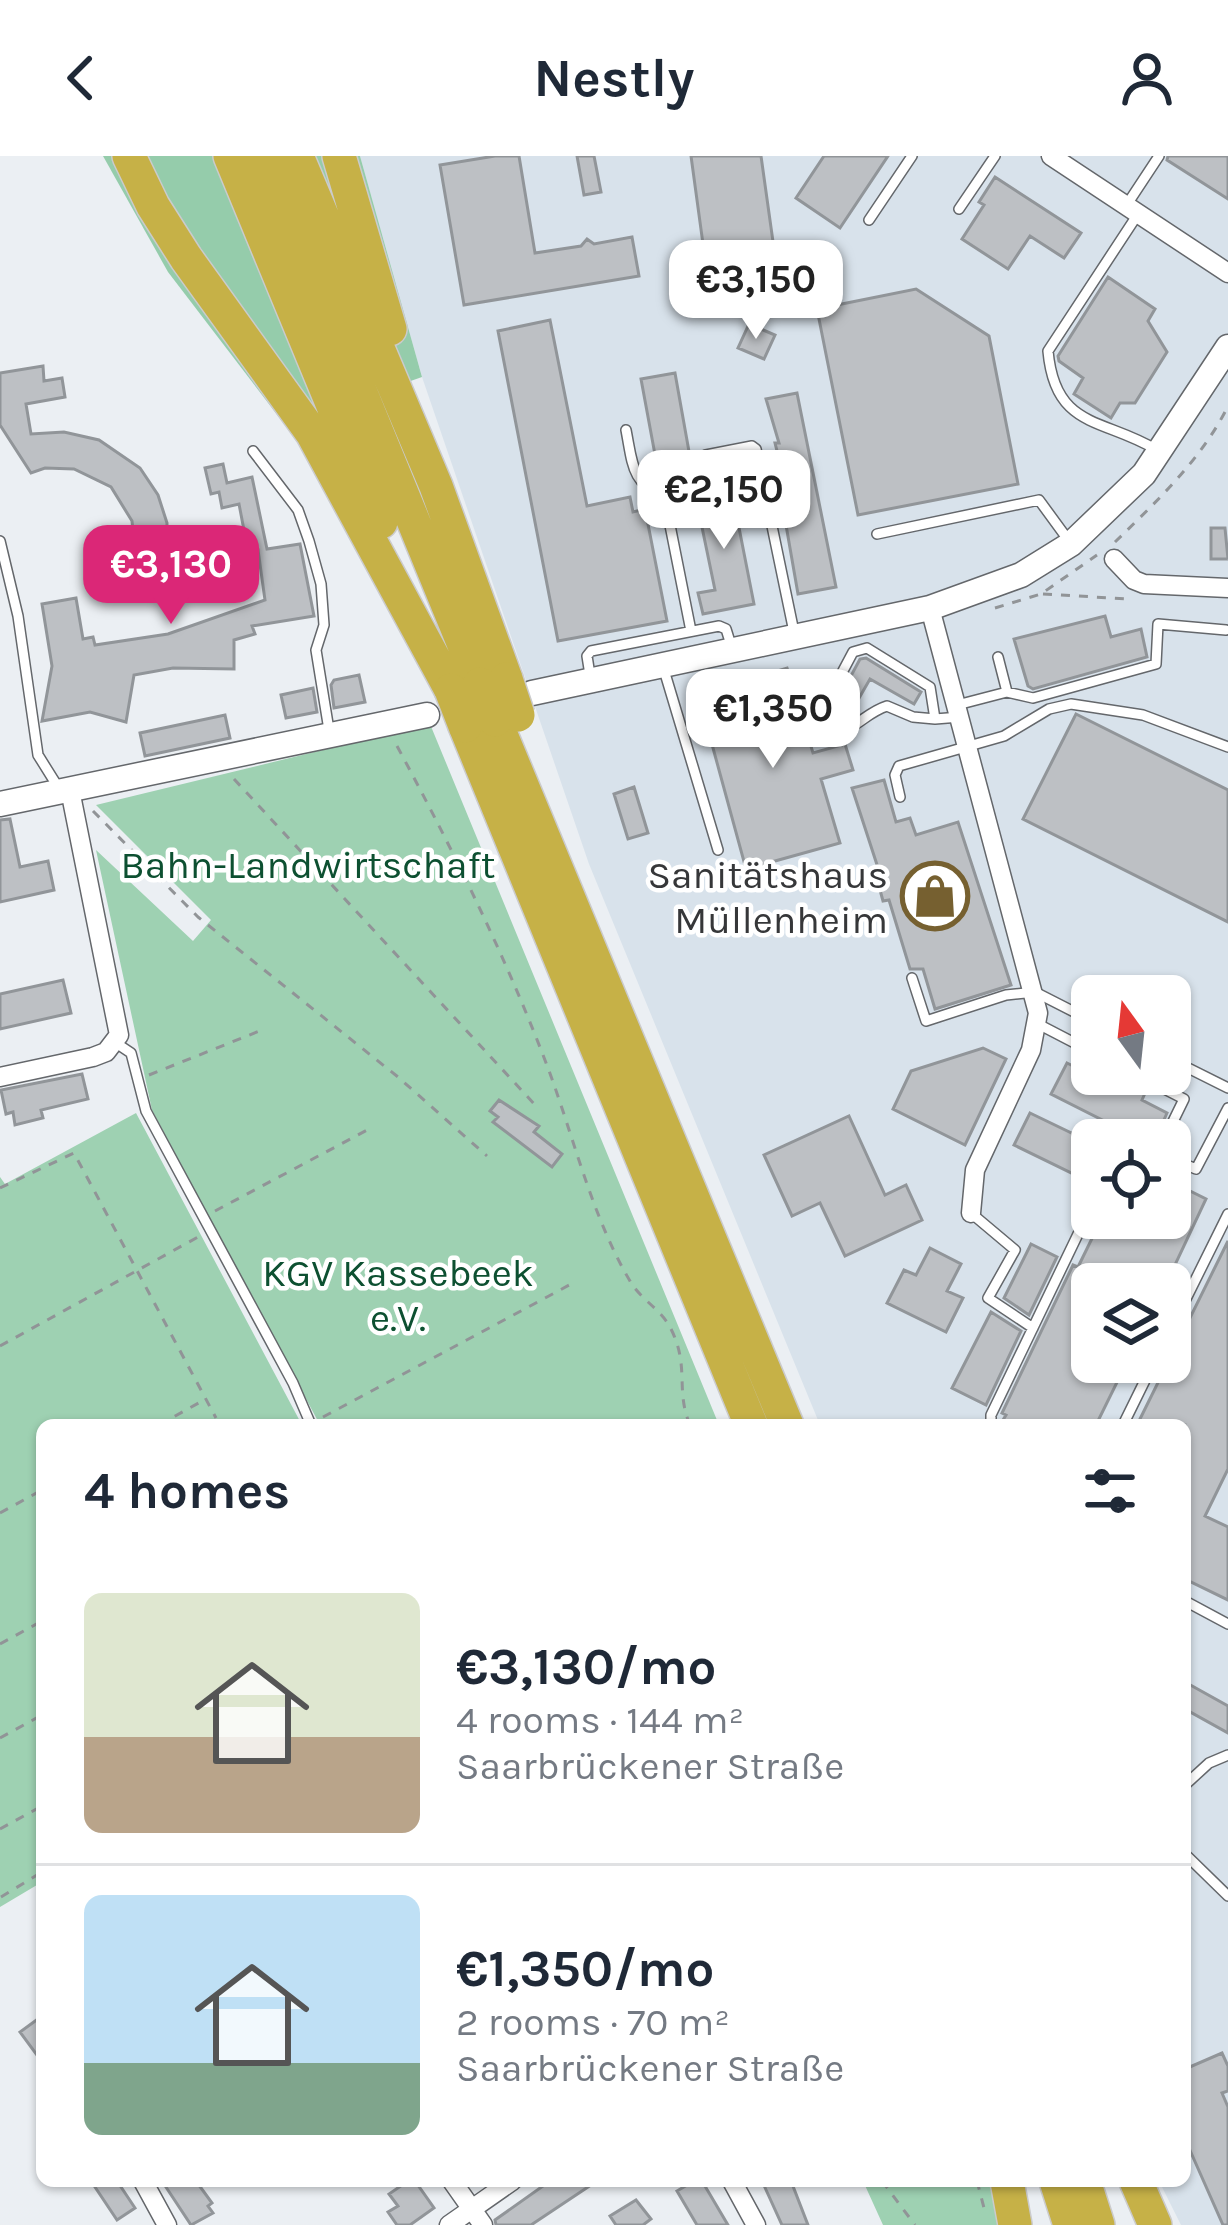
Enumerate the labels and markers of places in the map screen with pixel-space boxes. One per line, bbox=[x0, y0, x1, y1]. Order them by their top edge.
pin: €3,150 bbox=[658, 240, 854, 342]
pin: €2,150 bbox=[626, 450, 822, 552]
pin: €3,130 bbox=[73, 525, 269, 627]
pin: €1,350 bbox=[675, 669, 871, 771]
place label: Sanitätshaus Müllenheim bbox=[647, 852, 888, 943]
shop icon: Sanitätshaus Müllenheim bbox=[900, 861, 970, 931]

